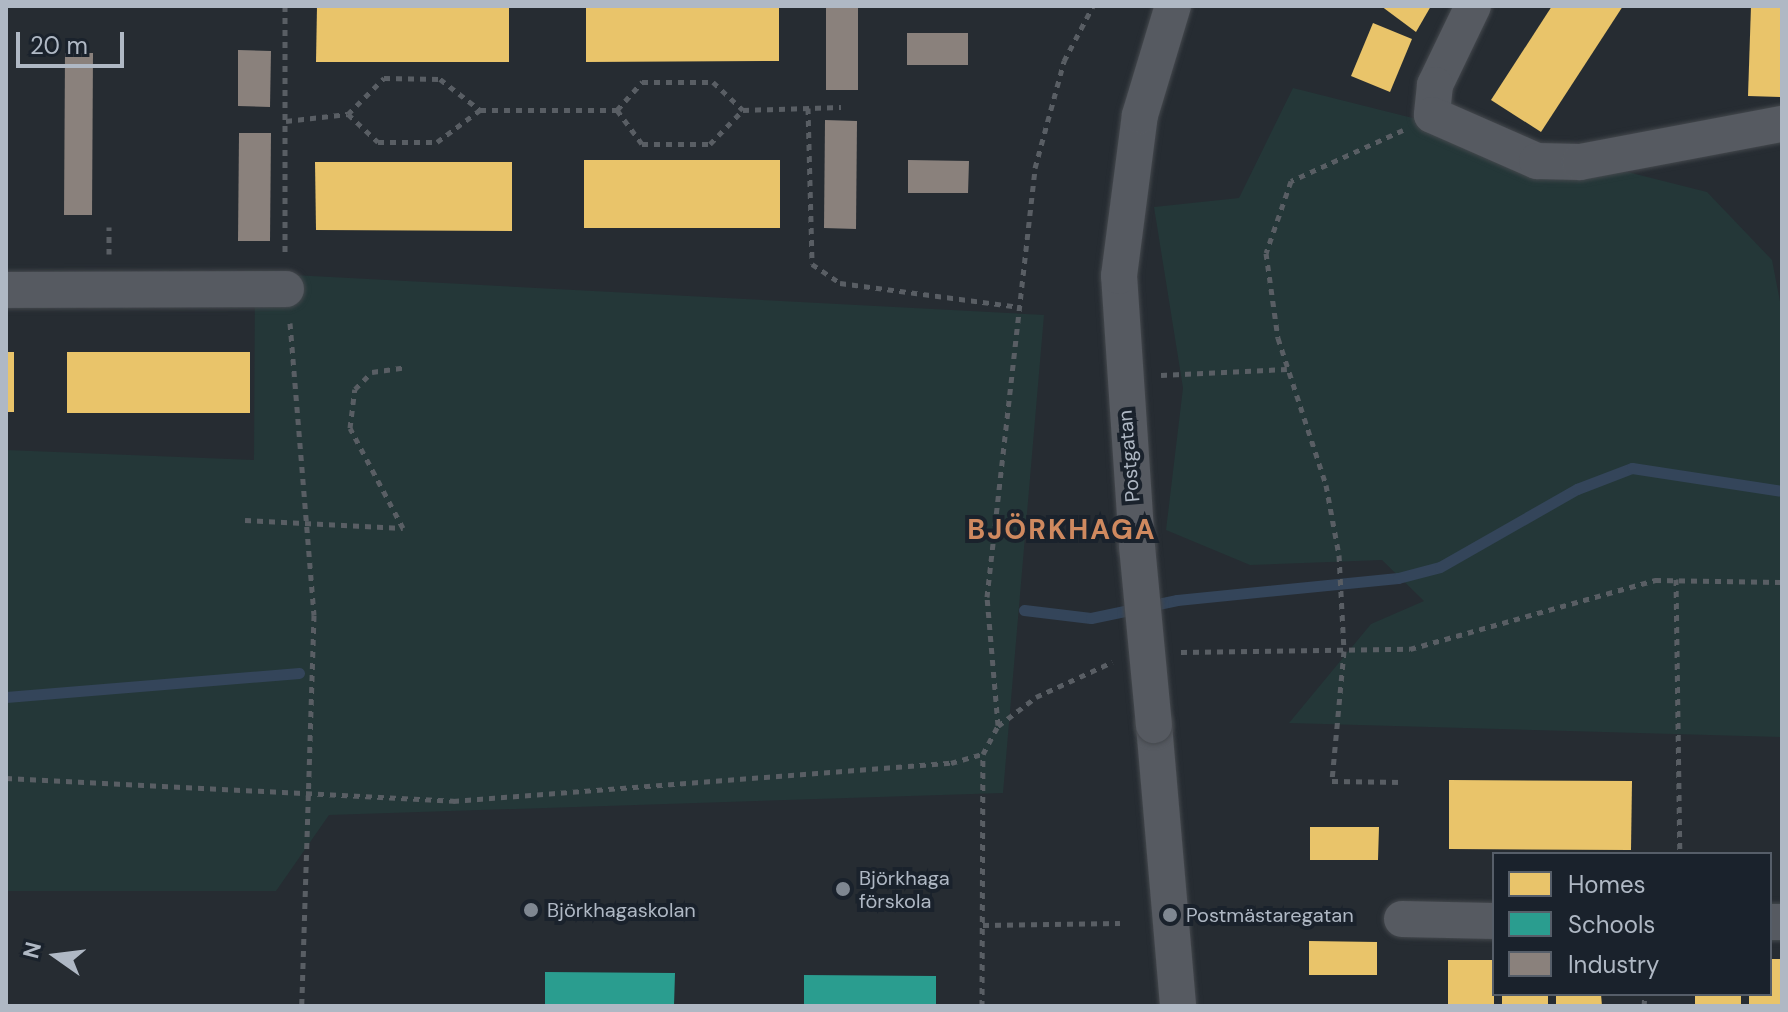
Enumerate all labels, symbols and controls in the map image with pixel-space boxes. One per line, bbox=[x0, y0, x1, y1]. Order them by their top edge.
scale bar bbox=[20, 16, 128, 66]
text: 20 m bbox=[30, 30, 88, 61]
street label: Postgatan bbox=[1113, 409, 1145, 503]
district label: BJÖRKHAGA bbox=[967, 513, 1157, 547]
legend bbox=[1492, 852, 1772, 996]
place label: Björkhaga förskola bbox=[859, 866, 950, 913]
text: Homes bbox=[1568, 869, 1646, 900]
marker: Björkhaga förskola bbox=[834, 880, 852, 898]
place label: Björkhagaskolan bbox=[547, 898, 696, 922]
marker: Björkhagaskolan bbox=[522, 901, 540, 919]
place label: Postmästaregatan bbox=[1186, 903, 1354, 927]
marker: Postmästaregatan bbox=[1161, 906, 1179, 924]
text: Schools bbox=[1568, 909, 1655, 940]
north arrow bbox=[16, 916, 96, 996]
text: N bbox=[16, 939, 48, 961]
text: Industry bbox=[1568, 949, 1659, 980]

